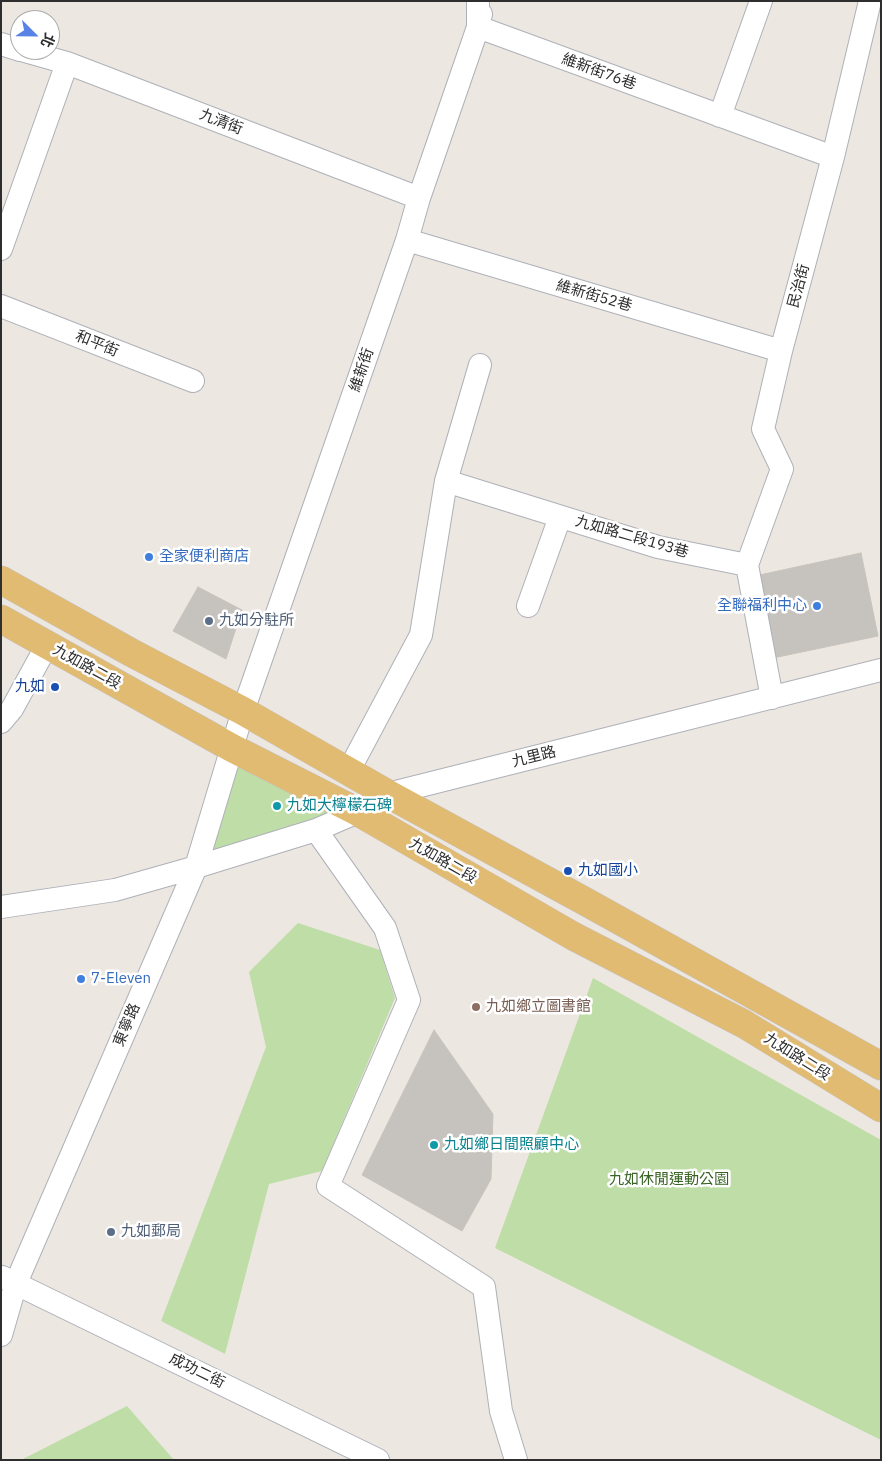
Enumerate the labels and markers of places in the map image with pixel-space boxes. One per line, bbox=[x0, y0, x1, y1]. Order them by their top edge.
place label: 全家便利商店 bbox=[159, 548, 249, 566]
marker: 全家便利商店 bbox=[143, 551, 155, 563]
place label: 全聯福利中心 bbox=[717, 597, 807, 615]
marker: 全聯福利中心 bbox=[811, 600, 823, 612]
place label: 九如分駐所 bbox=[219, 612, 294, 630]
marker: 九如分駐所 bbox=[203, 615, 215, 627]
place label: 九如 bbox=[15, 678, 45, 696]
marker: 九如 bbox=[49, 681, 61, 693]
place label: 九如大檸檬石碑 bbox=[287, 797, 392, 815]
marker: 九如大檸檬石碑 bbox=[271, 800, 283, 812]
place label: 九如國小 bbox=[578, 862, 638, 880]
marker: 九如國小 bbox=[562, 865, 574, 877]
place label: 7-Eleven bbox=[91, 970, 151, 988]
marker: 7-Eleven bbox=[75, 973, 87, 985]
place label: 九如鄉立圖書館 bbox=[486, 998, 591, 1016]
marker: 九如鄉立圖書館 bbox=[470, 1001, 482, 1013]
place label: 九如鄉日間照顧中心 bbox=[444, 1136, 579, 1154]
marker: 九如鄉日間照顧中心 bbox=[428, 1139, 440, 1151]
place label: 九如郵局 bbox=[121, 1223, 181, 1241]
marker: 九如郵局 bbox=[105, 1226, 117, 1238]

